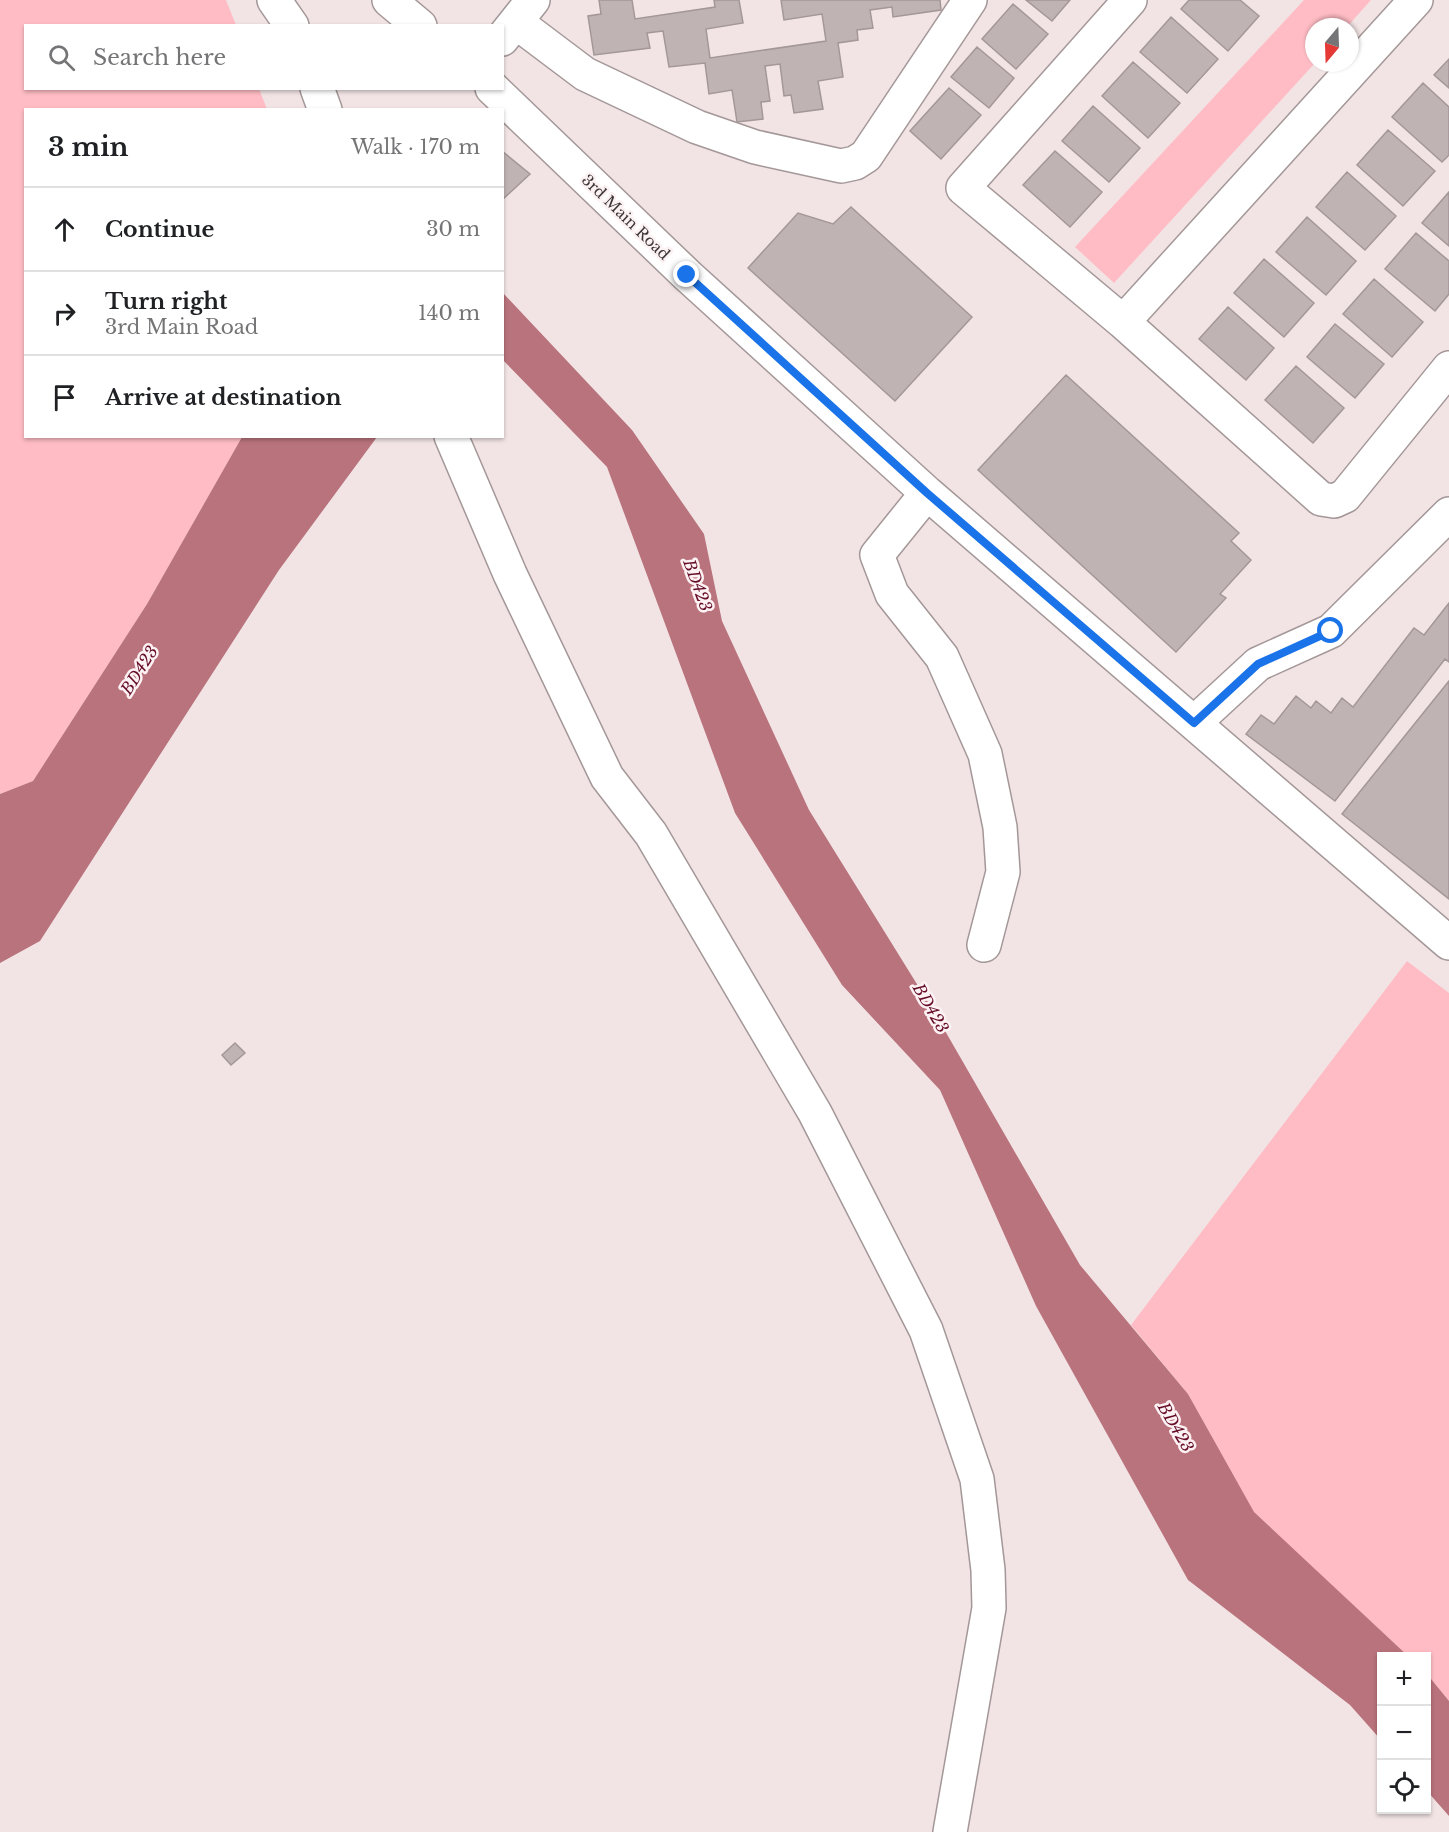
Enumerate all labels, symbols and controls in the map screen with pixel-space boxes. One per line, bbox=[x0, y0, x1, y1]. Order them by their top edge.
north arrow bbox=[1305, 18, 1359, 72]
search box bbox=[24, 24, 504, 90]
icon: search bbox=[45, 41, 78, 74]
text: Search here bbox=[93, 44, 226, 71]
text: 3 min bbox=[48, 131, 129, 163]
text: Walk · 170 m bbox=[351, 135, 480, 159]
street label: 3rd Main Road bbox=[578, 170, 674, 264]
icon: ahead bbox=[48, 213, 81, 246]
text: Continue bbox=[105, 216, 214, 243]
text: 30 m bbox=[426, 217, 480, 241]
route end bbox=[673, 261, 699, 287]
text: Turn right bbox=[105, 288, 227, 315]
icon: right bbox=[48, 297, 81, 330]
text: 140 m bbox=[418, 301, 480, 325]
text: 3rd Main Road bbox=[105, 315, 258, 339]
icon: arrive bbox=[48, 381, 81, 414]
text: Arrive at destination bbox=[105, 384, 342, 411]
water label: BD423 bbox=[679, 555, 717, 614]
route start bbox=[1317, 617, 1343, 643]
water label: BD423 bbox=[116, 642, 162, 699]
water label: BD423 bbox=[908, 979, 953, 1037]
water label: BD423 bbox=[1153, 1398, 1198, 1456]
map controls bbox=[1377, 1652, 1431, 1814]
button: + bbox=[1377, 1652, 1431, 1706]
button: − bbox=[1377, 1706, 1431, 1760]
button: locate bbox=[1377, 1760, 1431, 1814]

